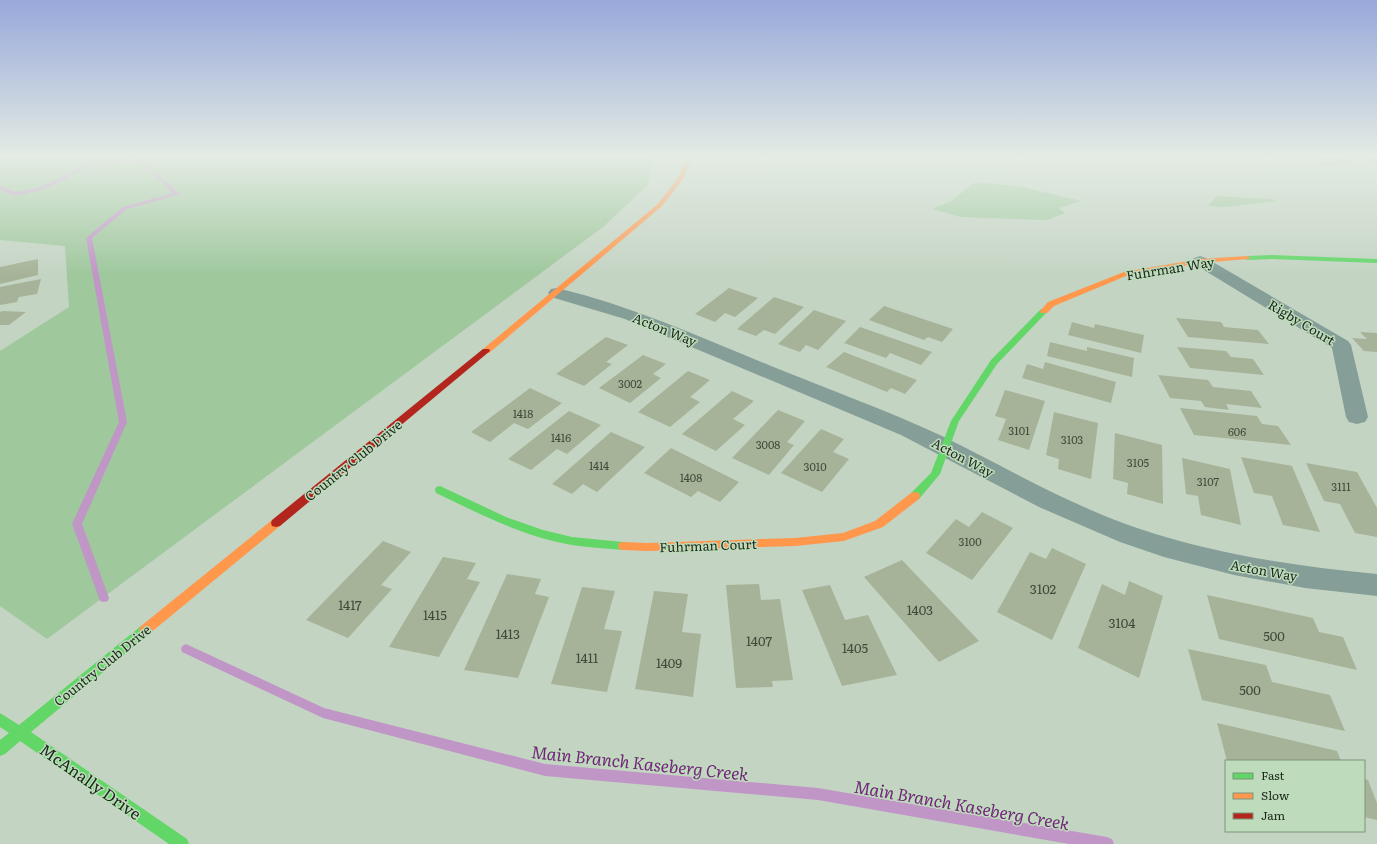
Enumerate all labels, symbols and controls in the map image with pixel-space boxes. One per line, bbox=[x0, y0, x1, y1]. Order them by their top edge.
street label: Fuhrman Way bbox=[1125, 252, 1216, 284]
street label: Rigby Court bbox=[1265, 295, 1340, 350]
street label: Acton Way bbox=[630, 308, 700, 351]
house number: 3002 bbox=[618, 375, 642, 391]
house number: 1418 bbox=[513, 405, 533, 421]
street label: Country Club Drive bbox=[300, 415, 406, 505]
house number: 3101 bbox=[1008, 422, 1030, 438]
house number: 606 bbox=[1228, 423, 1246, 439]
house number: 1416 bbox=[551, 429, 571, 445]
house number: 3103 bbox=[1061, 431, 1083, 447]
street label: Acton Way bbox=[929, 433, 998, 482]
house number: 3008 bbox=[756, 436, 780, 452]
house number: 3105 bbox=[1127, 454, 1150, 470]
house number: 1414 bbox=[589, 457, 609, 473]
house number: 3010 bbox=[803, 458, 827, 474]
house number: 1408 bbox=[680, 469, 702, 485]
house number: 3107 bbox=[1197, 473, 1220, 489]
house number: 3111 bbox=[1331, 478, 1351, 494]
house number: 3100 bbox=[958, 533, 982, 549]
street label: Fuhrman Court bbox=[659, 534, 758, 556]
street label: Acton Way bbox=[1229, 555, 1299, 585]
house number: 3102 bbox=[1030, 579, 1057, 598]
house number: 1417 bbox=[338, 595, 362, 614]
house number: 1403 bbox=[907, 600, 933, 619]
house number: 1415 bbox=[423, 605, 447, 624]
house number: 3104 bbox=[1108, 613, 1136, 632]
street label: Country Club Drive bbox=[49, 620, 155, 710]
house number: 1413 bbox=[496, 624, 520, 643]
house number: 500 bbox=[1263, 626, 1285, 645]
house number: 1407 bbox=[746, 631, 772, 650]
house number: 1405 bbox=[842, 638, 868, 657]
house number: 1411 bbox=[576, 648, 598, 667]
house number: 1409 bbox=[656, 653, 682, 672]
house number: 500 bbox=[1239, 680, 1261, 699]
street label: McAnally Drive bbox=[35, 737, 147, 825]
water label: Main Branch Kaseberg Creek bbox=[530, 738, 751, 786]
legend bbox=[1225, 760, 1365, 832]
text: Fast bbox=[1261, 766, 1285, 784]
water label: Main Branch Kaseberg Creek bbox=[852, 773, 1072, 835]
text: Slow bbox=[1261, 786, 1290, 804]
text: Jam bbox=[1261, 806, 1286, 824]

